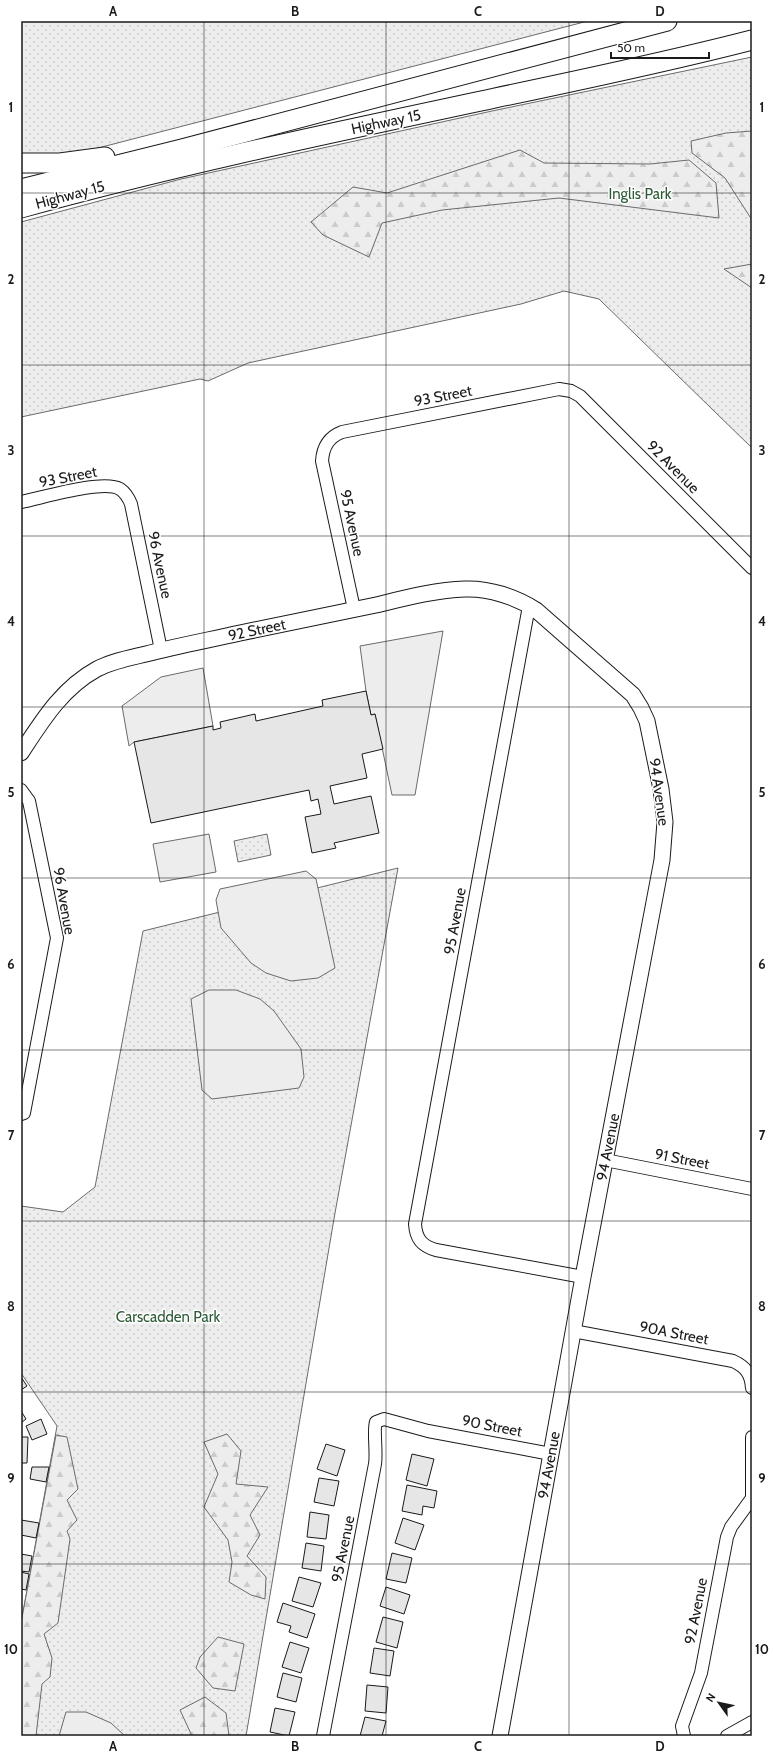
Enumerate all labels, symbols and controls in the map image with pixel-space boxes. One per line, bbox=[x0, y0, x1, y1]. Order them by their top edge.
text: A bbox=[109, 3, 118, 19]
text: B bbox=[291, 3, 299, 19]
text: C bbox=[474, 3, 482, 19]
text: D bbox=[655, 3, 665, 19]
scale bar bbox=[611, 34, 709, 60]
text: 50 m bbox=[617, 40, 645, 55]
text: 1 bbox=[9, 99, 13, 115]
text: 1 bbox=[760, 99, 764, 115]
street label: Highway 15 bbox=[350, 106, 422, 138]
street label: Highway 15 bbox=[33, 177, 107, 213]
park label: Inglis Park bbox=[609, 185, 672, 203]
text: 2 bbox=[8, 271, 15, 287]
text: 2 bbox=[759, 271, 766, 287]
street label: 93 Street bbox=[413, 382, 473, 410]
street label: 92 Avenue bbox=[643, 437, 703, 497]
text: 3 bbox=[7, 442, 15, 458]
text: 3 bbox=[758, 442, 766, 458]
street label: 93 Street bbox=[38, 463, 98, 491]
street label: 95 Avenue bbox=[336, 488, 368, 558]
street label: 96 Avenue bbox=[144, 530, 176, 600]
text: 4 bbox=[7, 613, 15, 629]
text: 4 bbox=[758, 613, 766, 629]
street label: 92 Street bbox=[227, 615, 287, 645]
street label: 94 Avenue bbox=[645, 757, 673, 827]
text: 5 bbox=[8, 784, 15, 800]
text: 5 bbox=[759, 784, 766, 800]
street label: 96 Avenue bbox=[49, 866, 79, 936]
street label: 95 Avenue bbox=[440, 886, 470, 956]
text: 6 bbox=[7, 956, 15, 972]
text: 6 bbox=[758, 956, 766, 972]
street label: 94 Avenue bbox=[593, 1112, 623, 1182]
text: 7 bbox=[8, 1127, 15, 1143]
text: 7 bbox=[759, 1127, 766, 1143]
street label: 91 Street bbox=[653, 1145, 711, 1173]
text: 8 bbox=[7, 1298, 15, 1314]
text: 8 bbox=[758, 1298, 766, 1314]
park label: Carscadden Park bbox=[116, 1308, 221, 1326]
street label: 90A Street bbox=[638, 1317, 710, 1349]
street label: 90 Street bbox=[460, 1411, 524, 1441]
street label: 94 Avenue bbox=[534, 1430, 564, 1500]
text: 9 bbox=[7, 1470, 15, 1486]
text: 9 bbox=[758, 1470, 766, 1486]
street label: 95 Avenue bbox=[328, 1514, 358, 1584]
street label: 92 Avenue bbox=[681, 1576, 711, 1646]
text: 10 bbox=[4, 1641, 18, 1657]
text: 10 bbox=[755, 1641, 769, 1657]
north arrow bbox=[699, 1683, 739, 1723]
text: N bbox=[703, 1690, 719, 1705]
text: A bbox=[109, 1738, 118, 1754]
text: B bbox=[291, 1738, 299, 1754]
text: C bbox=[474, 1738, 482, 1754]
text: D bbox=[655, 1738, 665, 1754]

